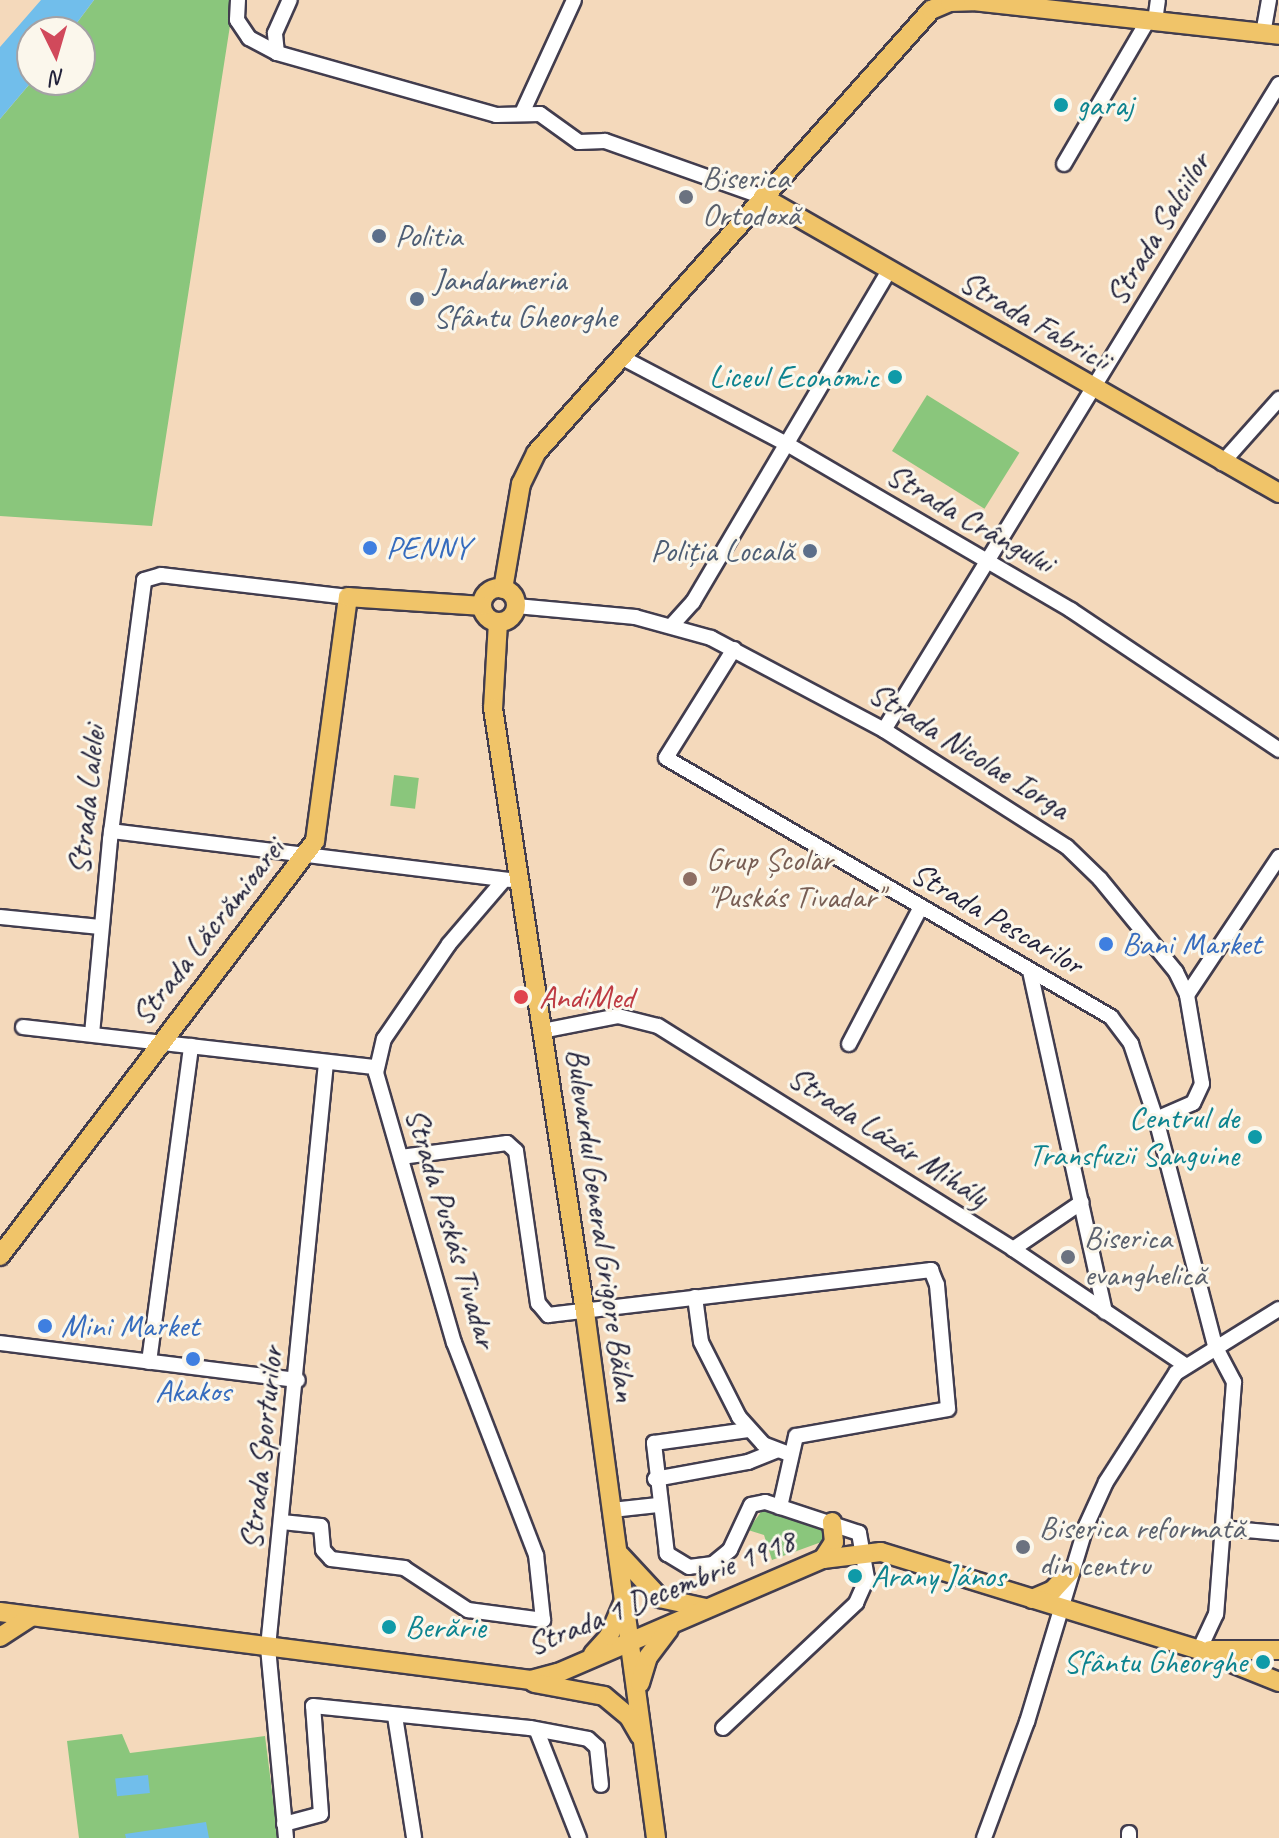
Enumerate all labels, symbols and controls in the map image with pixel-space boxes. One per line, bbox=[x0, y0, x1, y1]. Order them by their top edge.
north arrow bbox=[16, 16, 96, 96]
text: N bbox=[50, 63, 66, 92]
place label: garaj bbox=[1077, 86, 1133, 124]
marker: garaj bbox=[1052, 96, 1070, 114]
street label: Strada Salciilor bbox=[1097, 146, 1219, 312]
place label: Biserica Ortodoxă bbox=[702, 160, 800, 235]
marker: Biserica Ortodoxă bbox=[677, 188, 695, 206]
place label: Politia bbox=[395, 217, 462, 255]
marker: Politia bbox=[370, 227, 388, 245]
place label: Jandarmeria Sfântu Gheorghe bbox=[433, 262, 618, 337]
street label: Strada Fabricii bbox=[953, 262, 1117, 380]
marker: Jandarmeria Sfântu Gheorghe bbox=[408, 290, 426, 308]
place label: Liceul Economic bbox=[712, 358, 879, 396]
marker: Liceul Economic bbox=[886, 368, 904, 386]
street label: Strada Crângului bbox=[879, 456, 1061, 582]
place label: PENNY bbox=[386, 529, 470, 567]
place label: Poliția Locală bbox=[652, 532, 794, 570]
marker: PENNY bbox=[361, 539, 379, 557]
marker: Poliția Locală bbox=[801, 542, 819, 560]
street label: Strada Nicolae Iorga bbox=[861, 674, 1077, 828]
street label: Strada Lalelei bbox=[60, 723, 114, 877]
street label: Strada Lăcrămioarei bbox=[123, 831, 293, 1033]
place label: Grup Școlar "Puskás Tivadar" bbox=[706, 842, 884, 917]
street label: Strada Pescarilor bbox=[905, 855, 1089, 983]
marker: Grup Școlar "Puskás Tivadar" bbox=[681, 870, 699, 888]
place label: Bani Market bbox=[1122, 925, 1262, 963]
marker: Bani Market bbox=[1097, 935, 1115, 953]
place label: AndiMed bbox=[539, 978, 634, 1016]
marker: AndiMed bbox=[510, 986, 532, 1008]
street label: Bulevardul General Grigore Bălan bbox=[557, 1046, 645, 1404]
street label: Strada Lázár Mihály bbox=[781, 1058, 995, 1216]
place label: Centrul de Transfuzii Sanguine bbox=[1028, 1100, 1239, 1175]
street label: Strada Puskás Tivadar bbox=[396, 1104, 506, 1352]
marker: Centrul de Transfuzii Sanguine bbox=[1246, 1128, 1264, 1146]
place label: Biserica evanghelică bbox=[1084, 1220, 1206, 1295]
marker: Biserica evanghelică bbox=[1059, 1248, 1077, 1266]
place label: Mini Market bbox=[61, 1307, 200, 1345]
marker: Mini Market bbox=[36, 1317, 54, 1335]
street label: Strada Sporturilor bbox=[232, 1345, 292, 1551]
marker: Akakos bbox=[184, 1350, 202, 1368]
place label: Akakos bbox=[155, 1372, 231, 1410]
place label: Biserica reformată din centru bbox=[1039, 1510, 1244, 1585]
street label: Strada 1 Decembrie 1918 bbox=[522, 1522, 800, 1664]
marker: Biserica reformată din centru bbox=[1014, 1538, 1032, 1556]
place label: Arany János bbox=[871, 1557, 1006, 1595]
marker: Arany János bbox=[846, 1567, 864, 1585]
place label: Berărie bbox=[405, 1608, 486, 1646]
marker: Berărie bbox=[380, 1618, 398, 1636]
place label: Sfântu Gheorghe bbox=[1062, 1643, 1247, 1681]
marker: Sfântu Gheorghe bbox=[1254, 1653, 1272, 1671]

